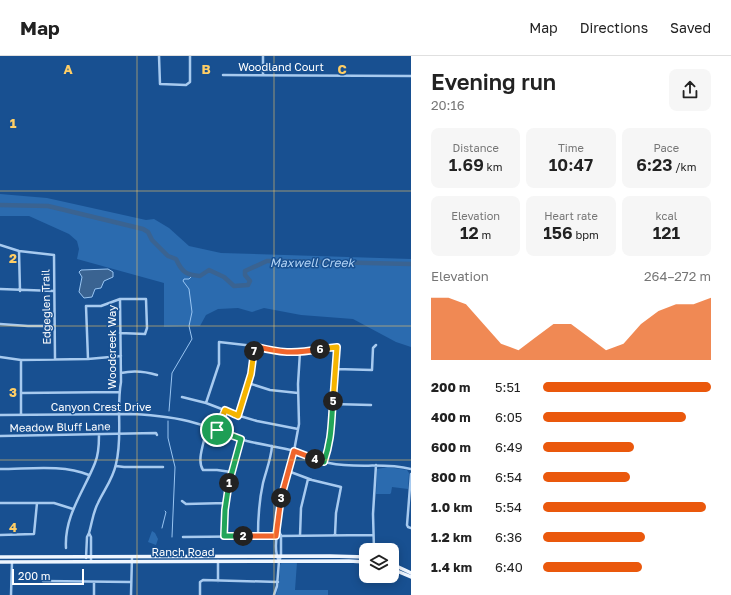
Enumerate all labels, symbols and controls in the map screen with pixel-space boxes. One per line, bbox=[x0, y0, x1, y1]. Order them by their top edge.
text: Map bbox=[20, 16, 60, 39]
text: Map bbox=[529, 19, 558, 36]
text: Directions bbox=[580, 19, 648, 36]
text: Saved bbox=[670, 19, 711, 36]
street label: Woodland Court bbox=[238, 60, 324, 73]
text: A bbox=[63, 61, 73, 77]
text: B bbox=[201, 61, 211, 77]
text: C bbox=[337, 61, 347, 77]
text: Evening run bbox=[431, 68, 556, 95]
button: share bbox=[669, 69, 711, 111]
text: 20:16 bbox=[431, 97, 465, 113]
text: 1 bbox=[10, 115, 17, 131]
text: Distance bbox=[453, 141, 499, 154]
text: Time bbox=[558, 141, 584, 154]
text: Pace bbox=[653, 141, 679, 154]
text: 1.69 bbox=[449, 154, 484, 175]
text: 10:47 bbox=[549, 154, 593, 175]
text: 6:23 bbox=[636, 154, 673, 175]
text: km bbox=[484, 160, 503, 173]
text: /km bbox=[673, 160, 696, 173]
text: Elevation bbox=[451, 209, 500, 222]
text: Heart rate bbox=[544, 209, 598, 222]
text: kcal bbox=[655, 209, 677, 222]
text: 12 bbox=[460, 222, 479, 243]
text: 156 bbox=[543, 222, 573, 243]
text: 121 bbox=[653, 222, 680, 243]
text: m bbox=[479, 228, 491, 241]
text: bpm bbox=[573, 228, 599, 241]
text: 2 bbox=[9, 250, 17, 266]
water label: Maxwell Creek bbox=[270, 255, 355, 270]
text: Elevation bbox=[431, 268, 489, 284]
text: 264–272 m bbox=[644, 268, 711, 284]
street label: Edgeglen Trail bbox=[38, 269, 53, 345]
street label: Woodcreek Way bbox=[105, 305, 118, 389]
pin: 6 bbox=[310, 339, 330, 359]
pin: 7 bbox=[244, 341, 264, 361]
text: 6 bbox=[317, 342, 324, 355]
text: 7 bbox=[251, 344, 257, 357]
text: 200 m bbox=[431, 379, 470, 395]
text: 5:51 bbox=[495, 379, 520, 395]
text: 3 bbox=[9, 384, 17, 400]
pin: 5 bbox=[323, 391, 343, 411]
text: 5 bbox=[330, 394, 336, 407]
street label: Canyon Crest Drive bbox=[51, 400, 151, 413]
text: 400 m bbox=[431, 409, 471, 425]
text: 6:05 bbox=[495, 409, 522, 425]
pin bbox=[200, 413, 234, 447]
street label: Meadow Bluff Lane bbox=[9, 419, 111, 434]
icon: arrive bbox=[206, 419, 228, 441]
text: 600 m bbox=[431, 439, 471, 455]
text: 6:49 bbox=[495, 439, 523, 455]
pin: 4 bbox=[305, 449, 325, 469]
text: 4 bbox=[312, 452, 318, 465]
text: 800 m bbox=[431, 469, 471, 485]
text: 6:54 bbox=[495, 469, 522, 485]
pin: 1 bbox=[219, 473, 239, 493]
text: 1 bbox=[226, 476, 232, 489]
pin: 3 bbox=[271, 488, 291, 508]
text: 3 bbox=[278, 491, 284, 504]
text: 1.0 km bbox=[431, 499, 472, 515]
text: 5:54 bbox=[495, 499, 522, 515]
text: 4 bbox=[9, 519, 17, 535]
pin: 2 bbox=[233, 526, 253, 546]
text: 2 bbox=[240, 529, 246, 542]
text: 1.2 km bbox=[431, 529, 472, 545]
text: 6:36 bbox=[495, 529, 522, 545]
map controls bbox=[359, 543, 399, 583]
button: layers bbox=[359, 543, 399, 583]
street label: Ranch Road bbox=[152, 545, 214, 558]
text: 1.4 km bbox=[431, 559, 472, 575]
text: 6:40 bbox=[495, 559, 523, 575]
scale bar bbox=[12, 567, 84, 586]
text: 200 m bbox=[18, 569, 51, 582]

